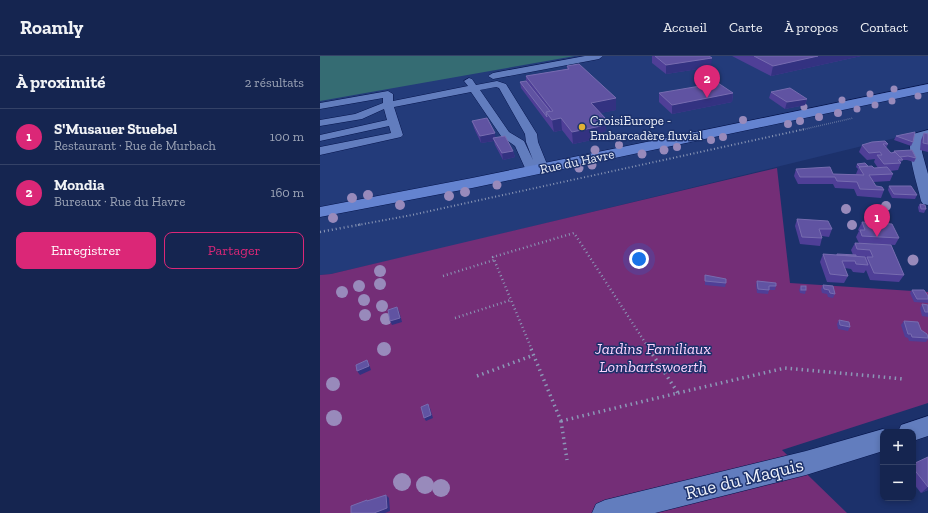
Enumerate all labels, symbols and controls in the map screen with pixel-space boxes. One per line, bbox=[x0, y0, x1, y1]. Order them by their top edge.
text: Roamly bbox=[20, 16, 83, 39]
text: Accueil bbox=[663, 19, 707, 36]
text: Carte bbox=[729, 19, 763, 36]
text: À propos bbox=[785, 19, 838, 36]
text: Contact bbox=[860, 19, 908, 36]
pin: 2 bbox=[694, 65, 720, 98]
text: À proximité bbox=[16, 72, 105, 92]
text: 2 résultats bbox=[245, 75, 304, 90]
place label: CroisiEurope - Embarcadère fluvial bbox=[590, 113, 703, 143]
text: S'Musauer Stuebel bbox=[54, 120, 177, 138]
marker: CroisiEurope - Embarcadère fluvial bbox=[577, 122, 587, 132]
text: 1 bbox=[26, 129, 32, 144]
text: 100 m bbox=[270, 129, 304, 144]
text: Restaurant · Rue de Murbach bbox=[54, 138, 216, 153]
street label: Rue du Havre bbox=[539, 146, 616, 177]
text: Mondia bbox=[54, 176, 105, 194]
text: 2 bbox=[26, 185, 32, 200]
text: 160 m bbox=[270, 185, 304, 200]
text: Bureaux · Rue du Havre bbox=[54, 194, 185, 209]
pin: 1 bbox=[864, 204, 890, 237]
button: Enregistrer bbox=[16, 232, 156, 269]
button: Partager bbox=[164, 232, 304, 269]
your location bbox=[629, 249, 649, 269]
park label: Jardins Familiaux Lombartswoerth bbox=[594, 339, 711, 376]
map controls bbox=[880, 429, 916, 501]
button: + bbox=[880, 429, 916, 465]
street label: Rue du Maquis bbox=[683, 453, 806, 504]
button: − bbox=[880, 465, 916, 501]

